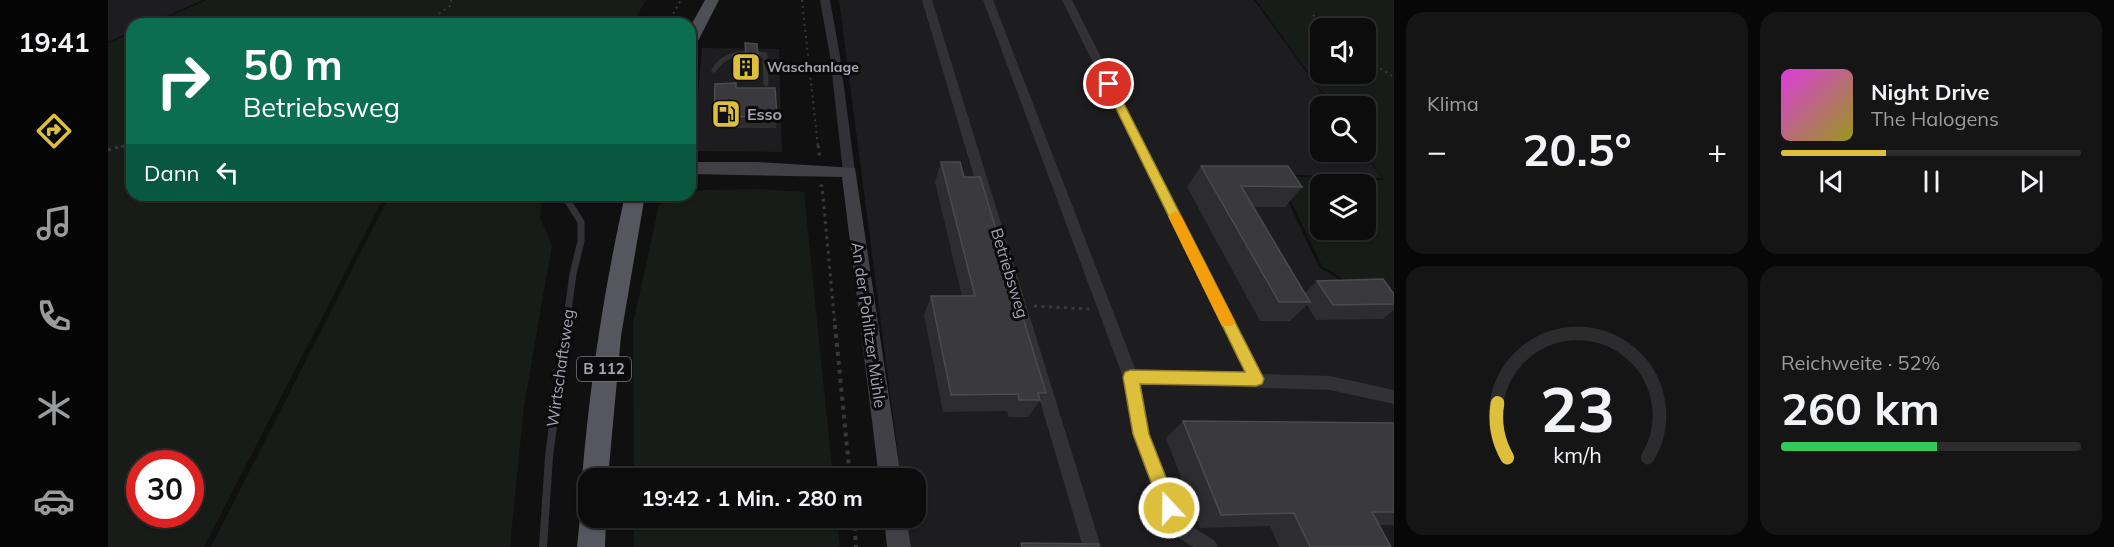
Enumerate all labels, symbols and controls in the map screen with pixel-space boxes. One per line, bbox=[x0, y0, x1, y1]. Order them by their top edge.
map controls bbox=[1310, 18, 1376, 240]
button: sound bbox=[1310, 18, 1376, 84]
text: 19:41 bbox=[18, 25, 90, 59]
text: 50 m bbox=[243, 38, 343, 91]
icon: right bbox=[144, 42, 222, 120]
building icon: Waschanlage bbox=[730, 51, 762, 83]
place label: Waschanlage bbox=[767, 58, 859, 76]
pin bbox=[1083, 58, 1134, 109]
icon: arrive bbox=[1092, 67, 1125, 100]
text: Night Drive bbox=[1871, 78, 1990, 106]
text: Betriebsweg bbox=[243, 90, 400, 124]
text: Klima bbox=[1427, 91, 1479, 116]
button: search bbox=[1310, 96, 1376, 162]
fuel station icon: Esso bbox=[710, 98, 742, 130]
place label: Esso bbox=[747, 104, 782, 124]
text: The Halogens bbox=[1871, 106, 1999, 131]
icon: directions bbox=[33, 110, 75, 152]
text: 20.5° bbox=[1522, 121, 1632, 177]
text: − bbox=[1427, 130, 1447, 171]
text: + bbox=[1707, 130, 1727, 171]
icon: left bbox=[211, 156, 244, 189]
text: Dann bbox=[144, 159, 199, 187]
icon: previous bbox=[1815, 165, 1848, 198]
icon: pause bbox=[1915, 165, 1948, 198]
icon: next bbox=[2015, 165, 2048, 198]
button: layers bbox=[1310, 174, 1376, 240]
icon: music bbox=[33, 202, 75, 244]
street label: Betriebsweg bbox=[987, 226, 1033, 320]
street label: An der Pohlitzer Mühle bbox=[847, 241, 891, 409]
icon: phone bbox=[33, 295, 75, 337]
street label: Wirtschaftsweg bbox=[542, 308, 578, 428]
text: Reichweite · 52% bbox=[1781, 350, 1940, 375]
road number: B 112 bbox=[577, 357, 631, 381]
text: 23 bbox=[1540, 369, 1614, 448]
text: 260 km bbox=[1781, 380, 1940, 436]
icon: climate bbox=[33, 387, 75, 429]
text: km/h bbox=[1553, 441, 1601, 468]
speed limit sign: 30 bbox=[126, 450, 204, 528]
position arrow bbox=[1137, 476, 1201, 540]
icon: car bbox=[33, 480, 75, 522]
text: 19:42 · 1 Min. · 280 m bbox=[641, 484, 863, 512]

